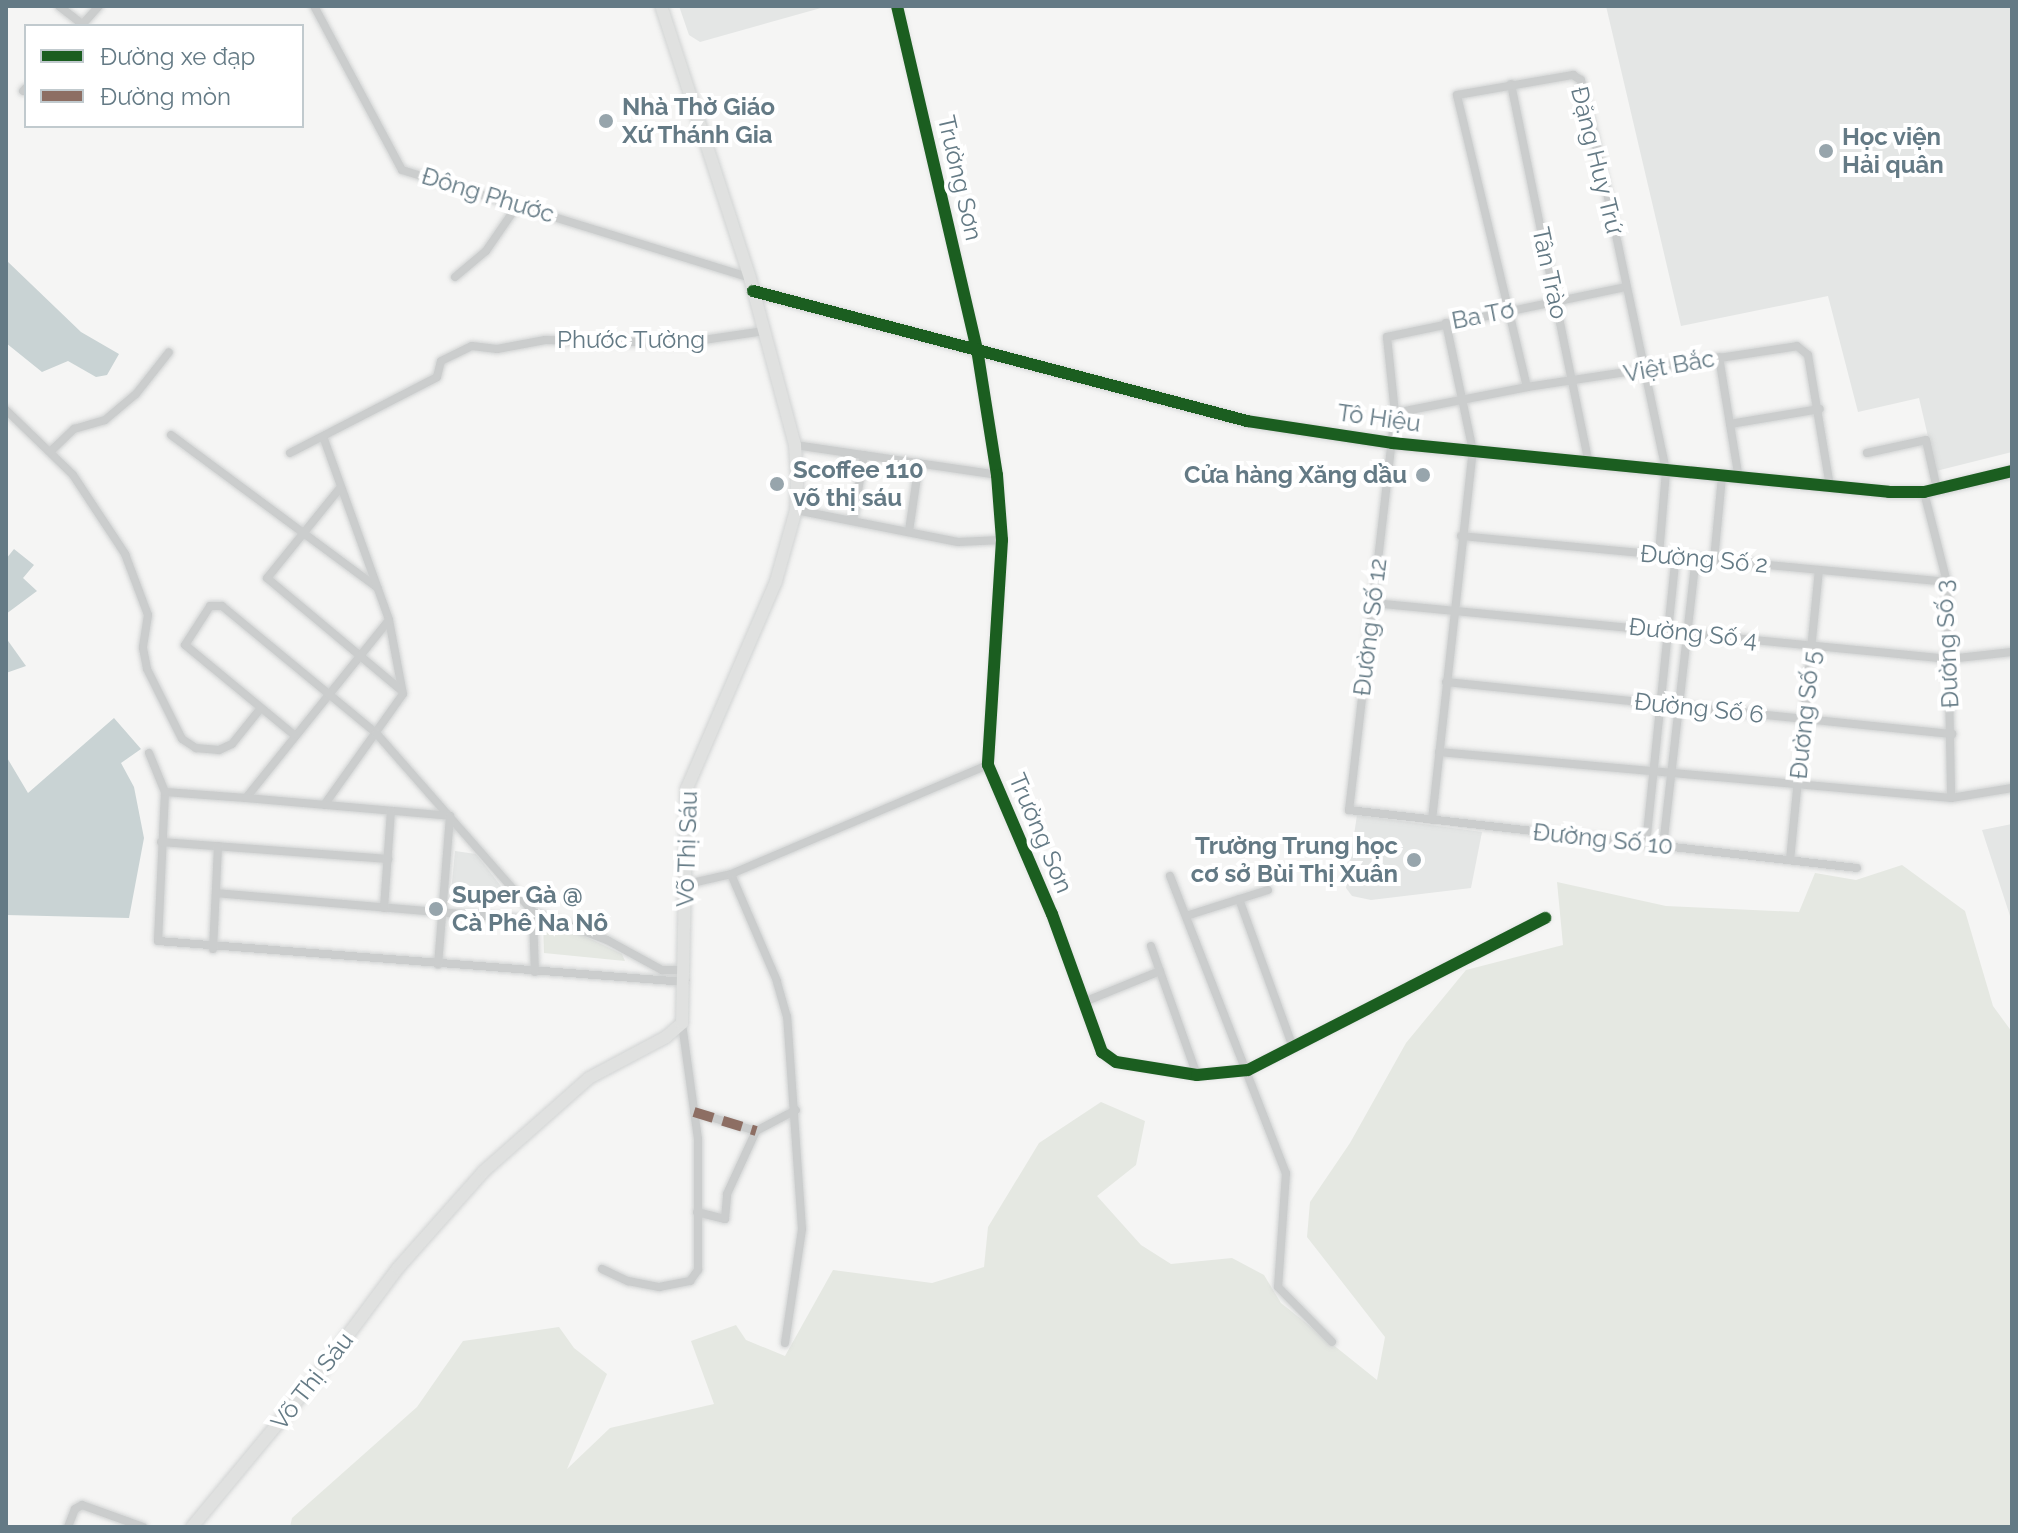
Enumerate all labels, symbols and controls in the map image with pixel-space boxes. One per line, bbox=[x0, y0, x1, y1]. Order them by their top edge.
legend bbox=[24, 24, 304, 128]
text: Đường xe đạp bbox=[100, 42, 255, 71]
text: Đường mòn bbox=[100, 82, 231, 111]
street label: Đặng Huy Trứ bbox=[1565, 83, 1629, 237]
place label: Nhà Thờ Giáo Xứ Thánh Gia bbox=[622, 93, 776, 149]
marker: Nhà Thờ Giáo Xứ Thánh Gia bbox=[597, 112, 615, 130]
street label: Trường Sơn bbox=[932, 113, 988, 243]
place label: Học viện Hải quân bbox=[1842, 123, 1944, 179]
marker: Học viện Hải quân bbox=[1817, 142, 1835, 160]
street label: Đông Phước bbox=[418, 161, 558, 229]
street label: Tân Trào bbox=[1526, 224, 1574, 322]
street label: Ba Tơ bbox=[1449, 295, 1517, 335]
street label: Phước Tường bbox=[557, 326, 705, 354]
street label: Việt Bắc bbox=[1621, 344, 1717, 388]
street label: Tô Hiệu bbox=[1336, 398, 1422, 438]
place label: Scoffee 110 võ thị sáu bbox=[793, 456, 924, 512]
place label: Cửa hàng Xăng dầu bbox=[1184, 461, 1407, 489]
marker: Cửa hàng Xăng dầu bbox=[1414, 466, 1432, 484]
marker: Scoffee 110 võ thị sáu bbox=[768, 475, 786, 493]
street label: Đường Số 2 bbox=[1639, 539, 1769, 579]
street label: Đường Số 12 bbox=[1347, 556, 1393, 698]
street label: Đường Số 3 bbox=[1929, 579, 1965, 709]
street label: Đường Số 4 bbox=[1627, 612, 1759, 654]
street label: Đường Số 5 bbox=[1784, 649, 1826, 781]
street label: Đường Số 6 bbox=[1633, 687, 1765, 729]
street label: Trường Sơn bbox=[1003, 769, 1079, 897]
street label: Võ Thị Sáu bbox=[671, 790, 703, 908]
street label: Đường Số 10 bbox=[1532, 817, 1674, 861]
place label: Trường Trung học cơ sở Bùi Thị Xuân bbox=[1190, 832, 1398, 888]
marker: Trường Trung học cơ sở Bùi Thị Xuân bbox=[1405, 851, 1423, 869]
place label: Super Gà @ Cà Phê Na Nô bbox=[452, 881, 608, 937]
marker: Super Gà @ Cà Phê Na Nô bbox=[427, 900, 445, 918]
street label: Võ Thị Sáu bbox=[265, 1326, 359, 1436]

